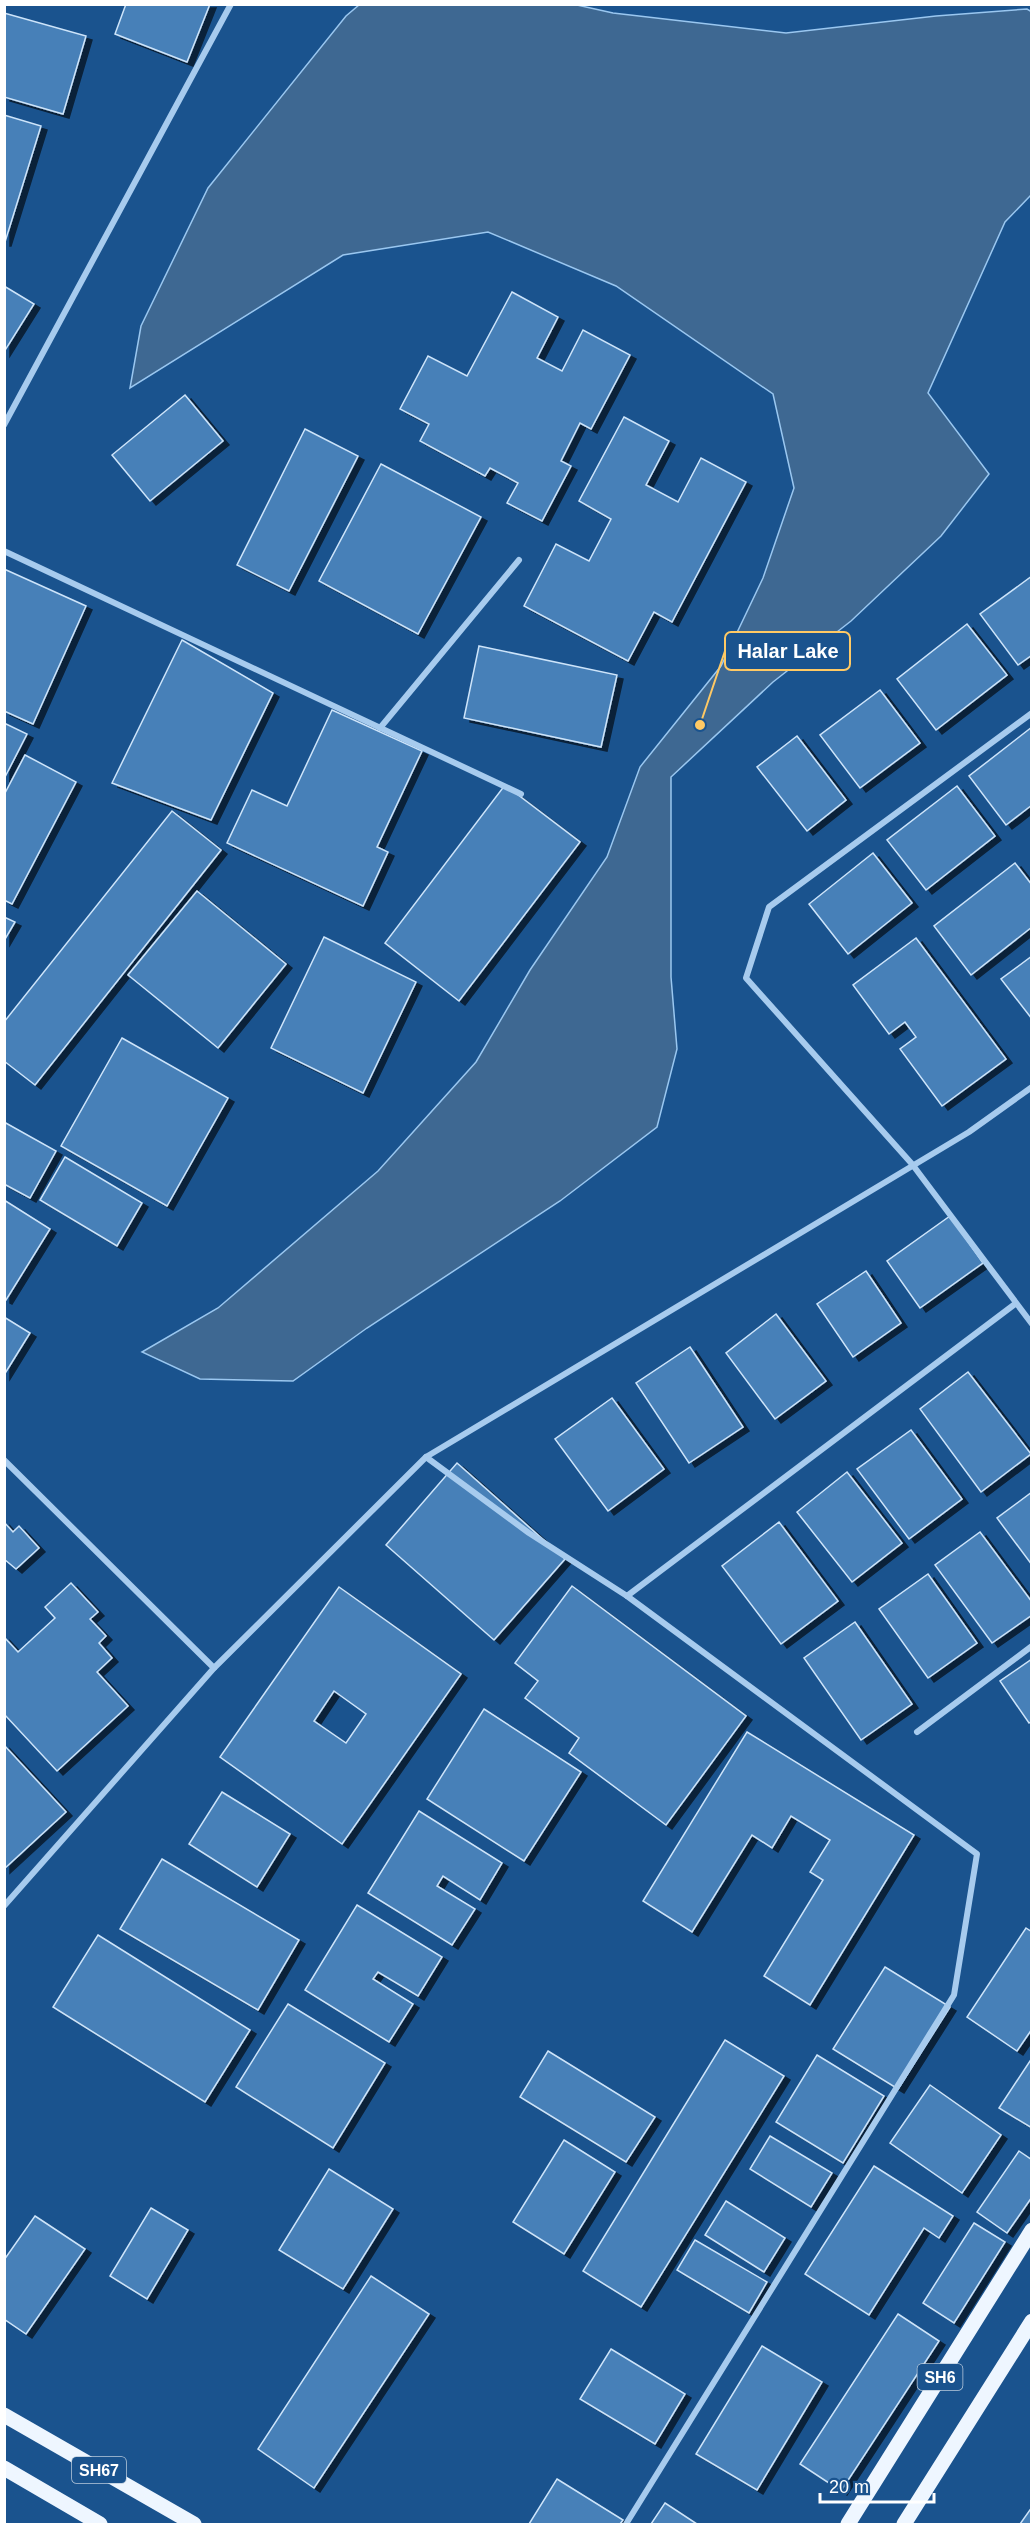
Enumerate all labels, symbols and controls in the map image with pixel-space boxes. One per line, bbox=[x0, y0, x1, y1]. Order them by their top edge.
callout: Halar Lake bbox=[725, 632, 850, 670]
text: Halar Lake bbox=[737, 640, 839, 662]
road number: SH6 bbox=[918, 2364, 962, 2390]
road number: SH67 bbox=[72, 2457, 126, 2483]
scale bar bbox=[820, 2466, 934, 2504]
text: 20 m bbox=[829, 2477, 869, 2497]

